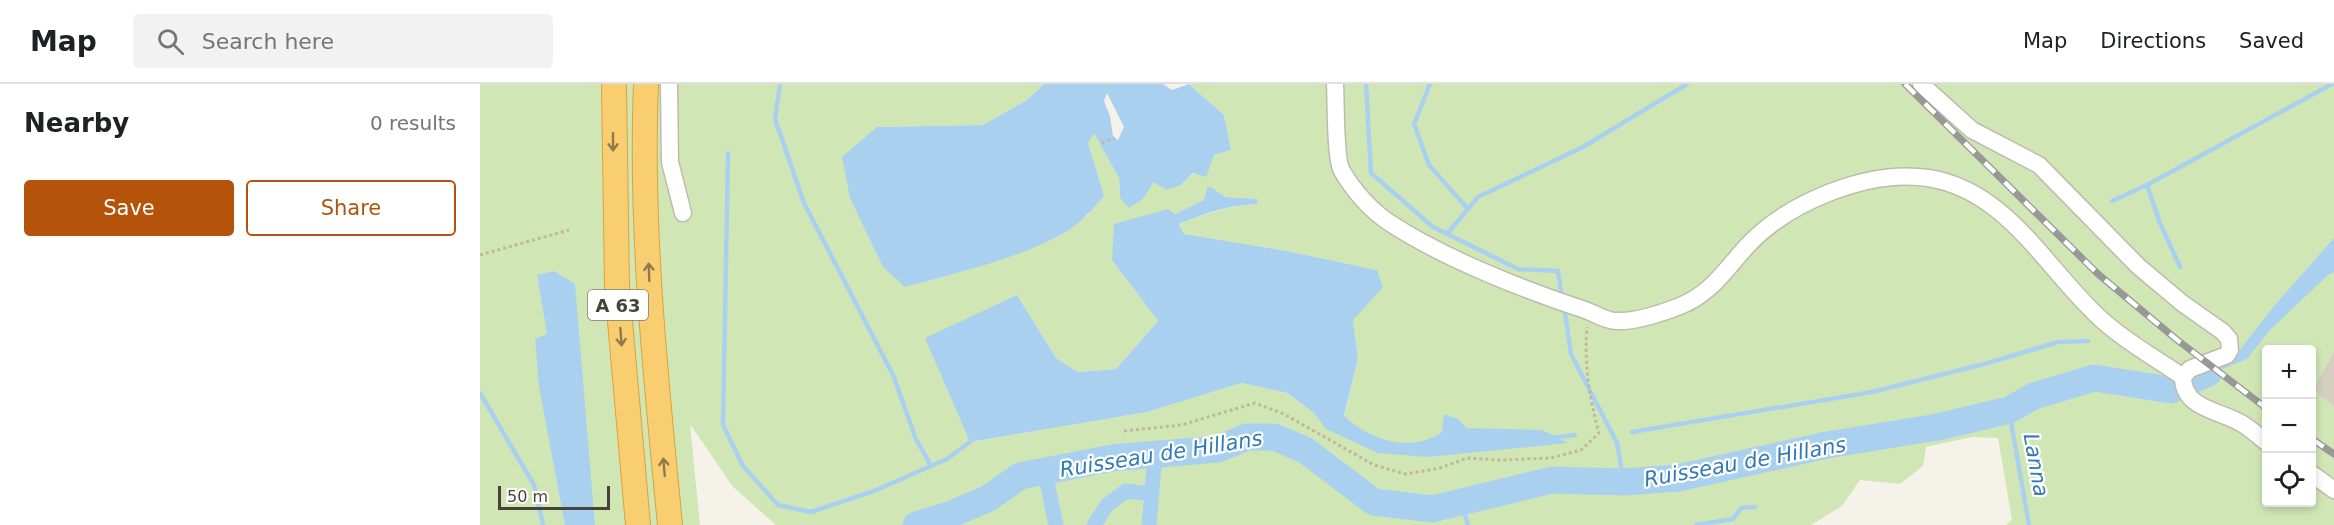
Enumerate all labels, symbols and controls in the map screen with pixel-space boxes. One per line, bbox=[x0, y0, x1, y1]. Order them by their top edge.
search box bbox=[133, 14, 553, 68]
text: Map bbox=[30, 25, 97, 58]
icon: search bbox=[154, 25, 187, 58]
text: Search here bbox=[202, 29, 334, 54]
text: Map bbox=[2023, 29, 2067, 53]
text: Directions bbox=[2100, 29, 2206, 53]
text: Saved bbox=[2239, 29, 2304, 53]
text: Nearby bbox=[24, 108, 129, 138]
text: 0 results bbox=[370, 111, 456, 135]
one-way arrow bbox=[607, 132, 619, 152]
button: Save bbox=[24, 180, 234, 236]
button: Share bbox=[246, 180, 456, 236]
one-way arrow bbox=[644, 263, 655, 283]
road number: A 63 bbox=[588, 290, 648, 320]
one-way arrow bbox=[615, 327, 626, 347]
map controls bbox=[2262, 345, 2316, 507]
button: + bbox=[2262, 345, 2316, 399]
button: − bbox=[2262, 399, 2316, 453]
water label: Ruisseau de Hillans bbox=[1058, 426, 1264, 482]
water label: Lanna bbox=[2019, 431, 2053, 499]
water label: Ruisseau de Hillans bbox=[1642, 432, 1848, 492]
button: locate bbox=[2262, 453, 2316, 507]
one-way arrow bbox=[658, 457, 669, 477]
scale bar bbox=[498, 483, 610, 510]
text: 50 m bbox=[507, 487, 548, 506]

